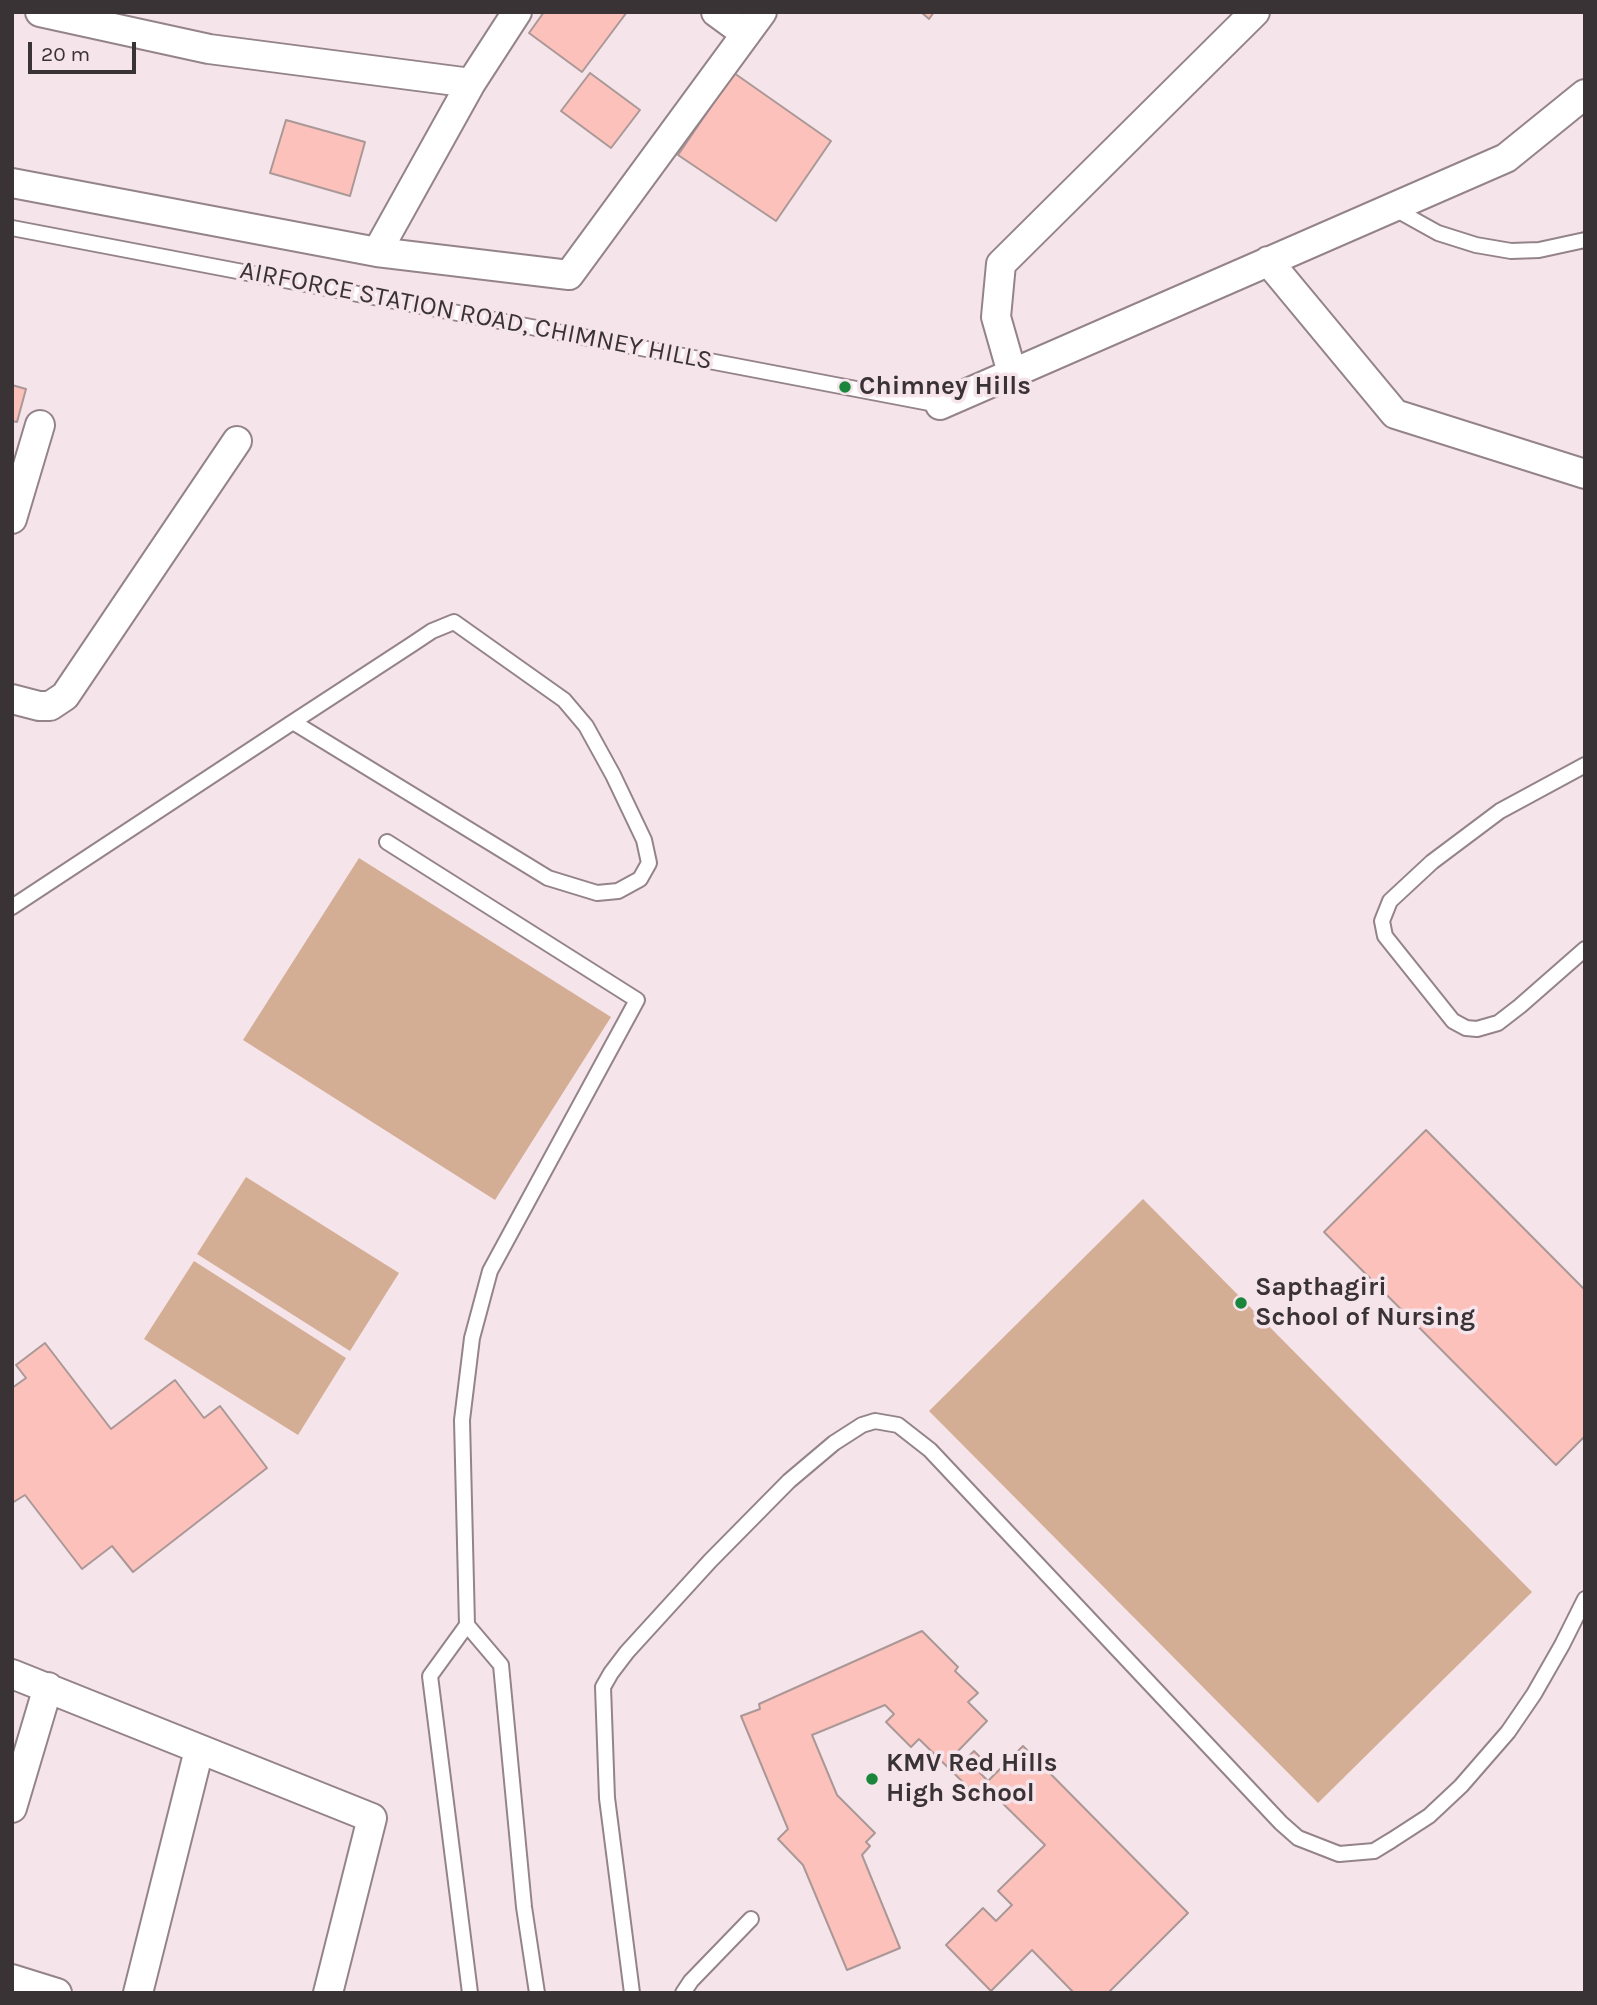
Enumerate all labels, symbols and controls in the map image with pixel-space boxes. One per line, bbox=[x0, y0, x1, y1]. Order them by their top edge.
scale bar bbox=[32, 28, 140, 72]
text: 20 m bbox=[41, 42, 90, 66]
street label: AIRFORCE STATION ROAD, CHIMNEY HILLS bbox=[237, 255, 715, 377]
place label: Chimney Hills bbox=[859, 371, 1031, 403]
marker: Chimney Hills bbox=[837, 379, 853, 395]
place label: Sapthagiri School of Nursing bbox=[1255, 1272, 1475, 1334]
marker: Sapthagiri School of Nursing bbox=[1233, 1295, 1249, 1311]
place label: KMV Red Hills High School bbox=[886, 1748, 1057, 1810]
marker: KMV Red Hills High School bbox=[864, 1771, 880, 1787]

